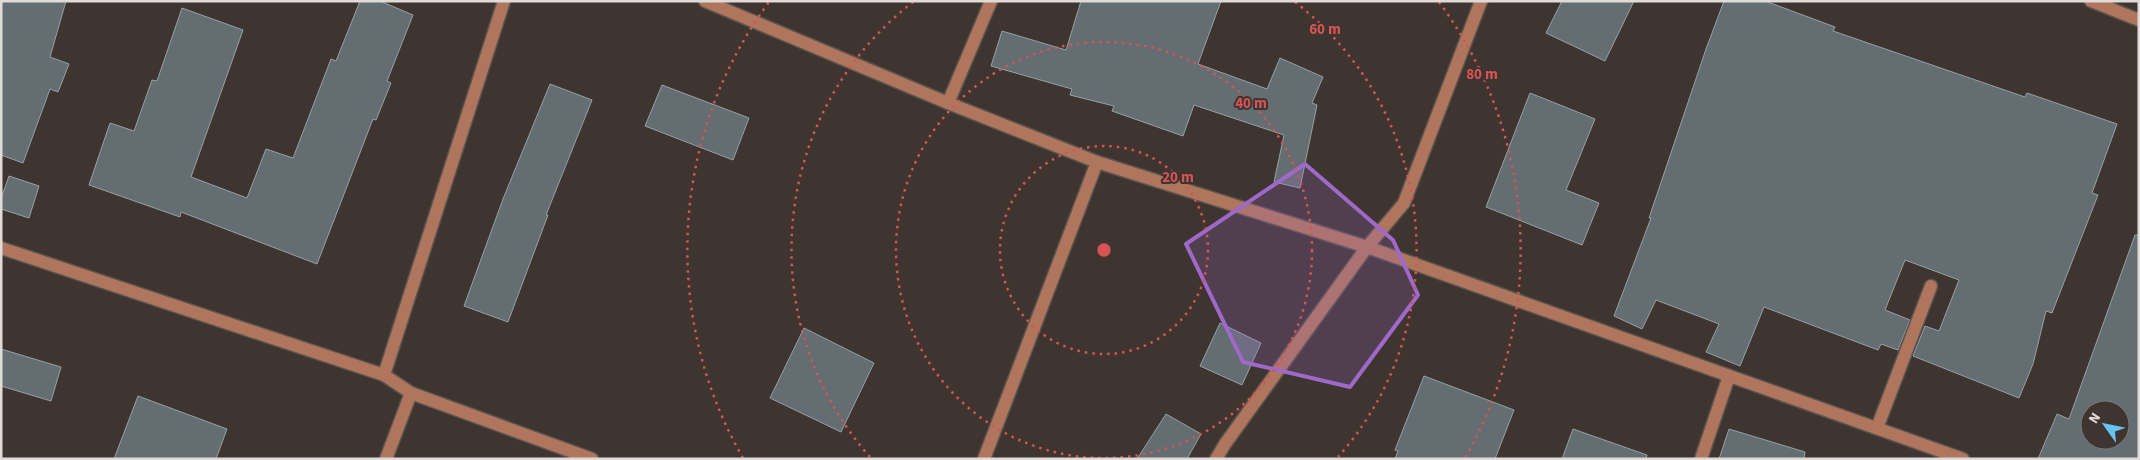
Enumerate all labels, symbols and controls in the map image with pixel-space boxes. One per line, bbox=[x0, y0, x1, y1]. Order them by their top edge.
text: 60 m bbox=[1309, 19, 1341, 40]
text: 80 m bbox=[1466, 64, 1498, 85]
text: 40 m bbox=[1235, 93, 1267, 114]
text: 20 m bbox=[1162, 167, 1194, 188]
centre of rings bbox=[1095, 241, 1113, 259]
north arrow bbox=[2080, 400, 2130, 450]
text: N bbox=[2084, 409, 2106, 428]

